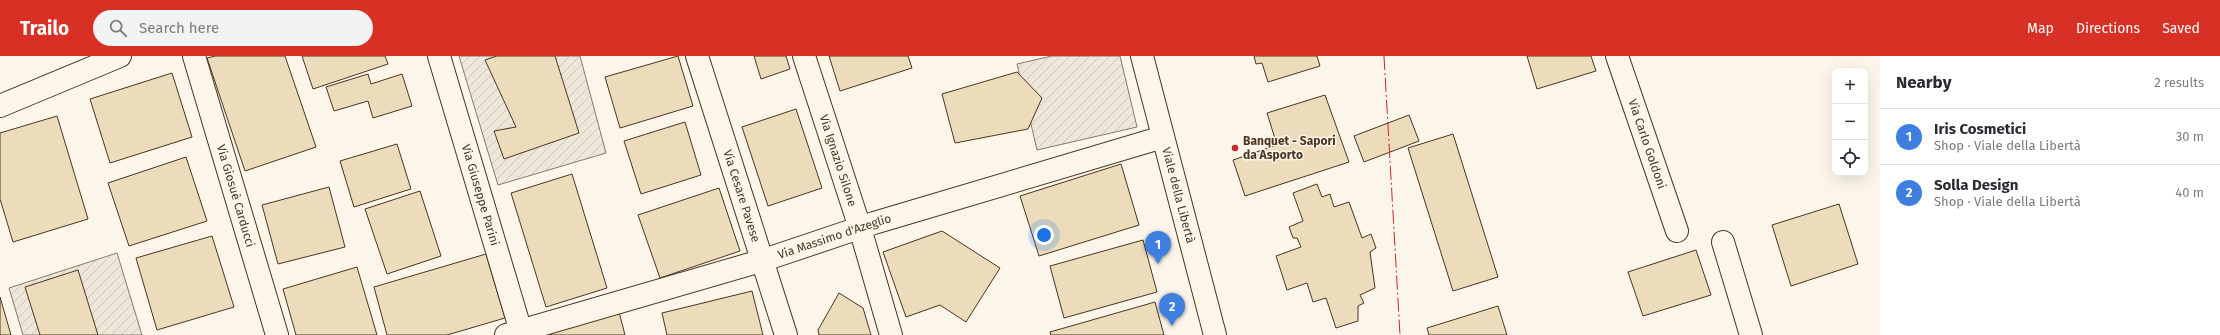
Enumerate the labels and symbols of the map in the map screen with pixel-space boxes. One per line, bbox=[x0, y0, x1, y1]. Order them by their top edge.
street label: Via Carlo Goldoni bbox=[1625, 97, 1669, 191]
street label: Via Ignazio Silone bbox=[817, 113, 860, 208]
place label: Banquet - Sapori da Asporto bbox=[1243, 134, 1336, 162]
street label: Via Giosuè Carducci bbox=[214, 143, 258, 249]
street label: Via Giuseppe Parini bbox=[459, 143, 502, 247]
marker: Banquet - Sapori da Asporto bbox=[1230, 143, 1240, 153]
street label: Viale della Libertà bbox=[1159, 146, 1198, 245]
street label: Via Cesare Pavese bbox=[720, 148, 763, 244]
street label: Via Massimo d'Azeglio bbox=[776, 211, 893, 262]
your location bbox=[1034, 225, 1054, 245]
pin: 1 bbox=[1145, 231, 1171, 264]
pin: 2 bbox=[1159, 293, 1185, 326]

